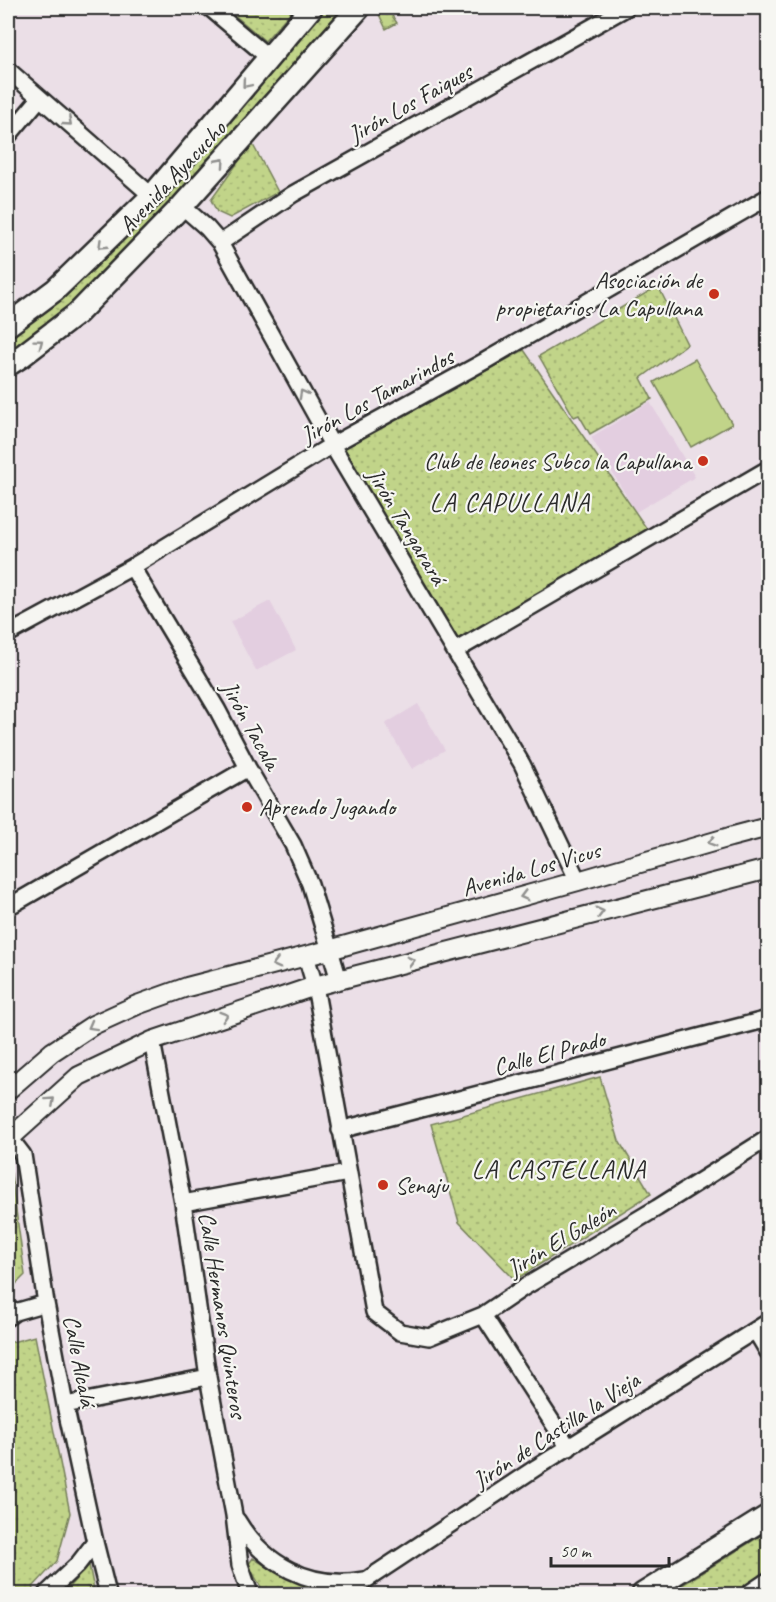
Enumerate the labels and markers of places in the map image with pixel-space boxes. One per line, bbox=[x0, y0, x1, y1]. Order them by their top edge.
place label: Asociación de propietarios La Capullana bbox=[496, 265, 704, 323]
marker: Asociación de propietarios La Capullana bbox=[707, 287, 721, 301]
place label: Club de leones Subco la Capullana bbox=[424, 446, 693, 476]
marker: Club de leones Subco la Capullana bbox=[696, 454, 710, 468]
place label: Aprendo Jugando bbox=[259, 792, 398, 822]
marker: Aprendo Jugando bbox=[240, 800, 254, 814]
place label: Senaju bbox=[395, 1170, 450, 1200]
marker: Senaju bbox=[376, 1178, 390, 1192]

